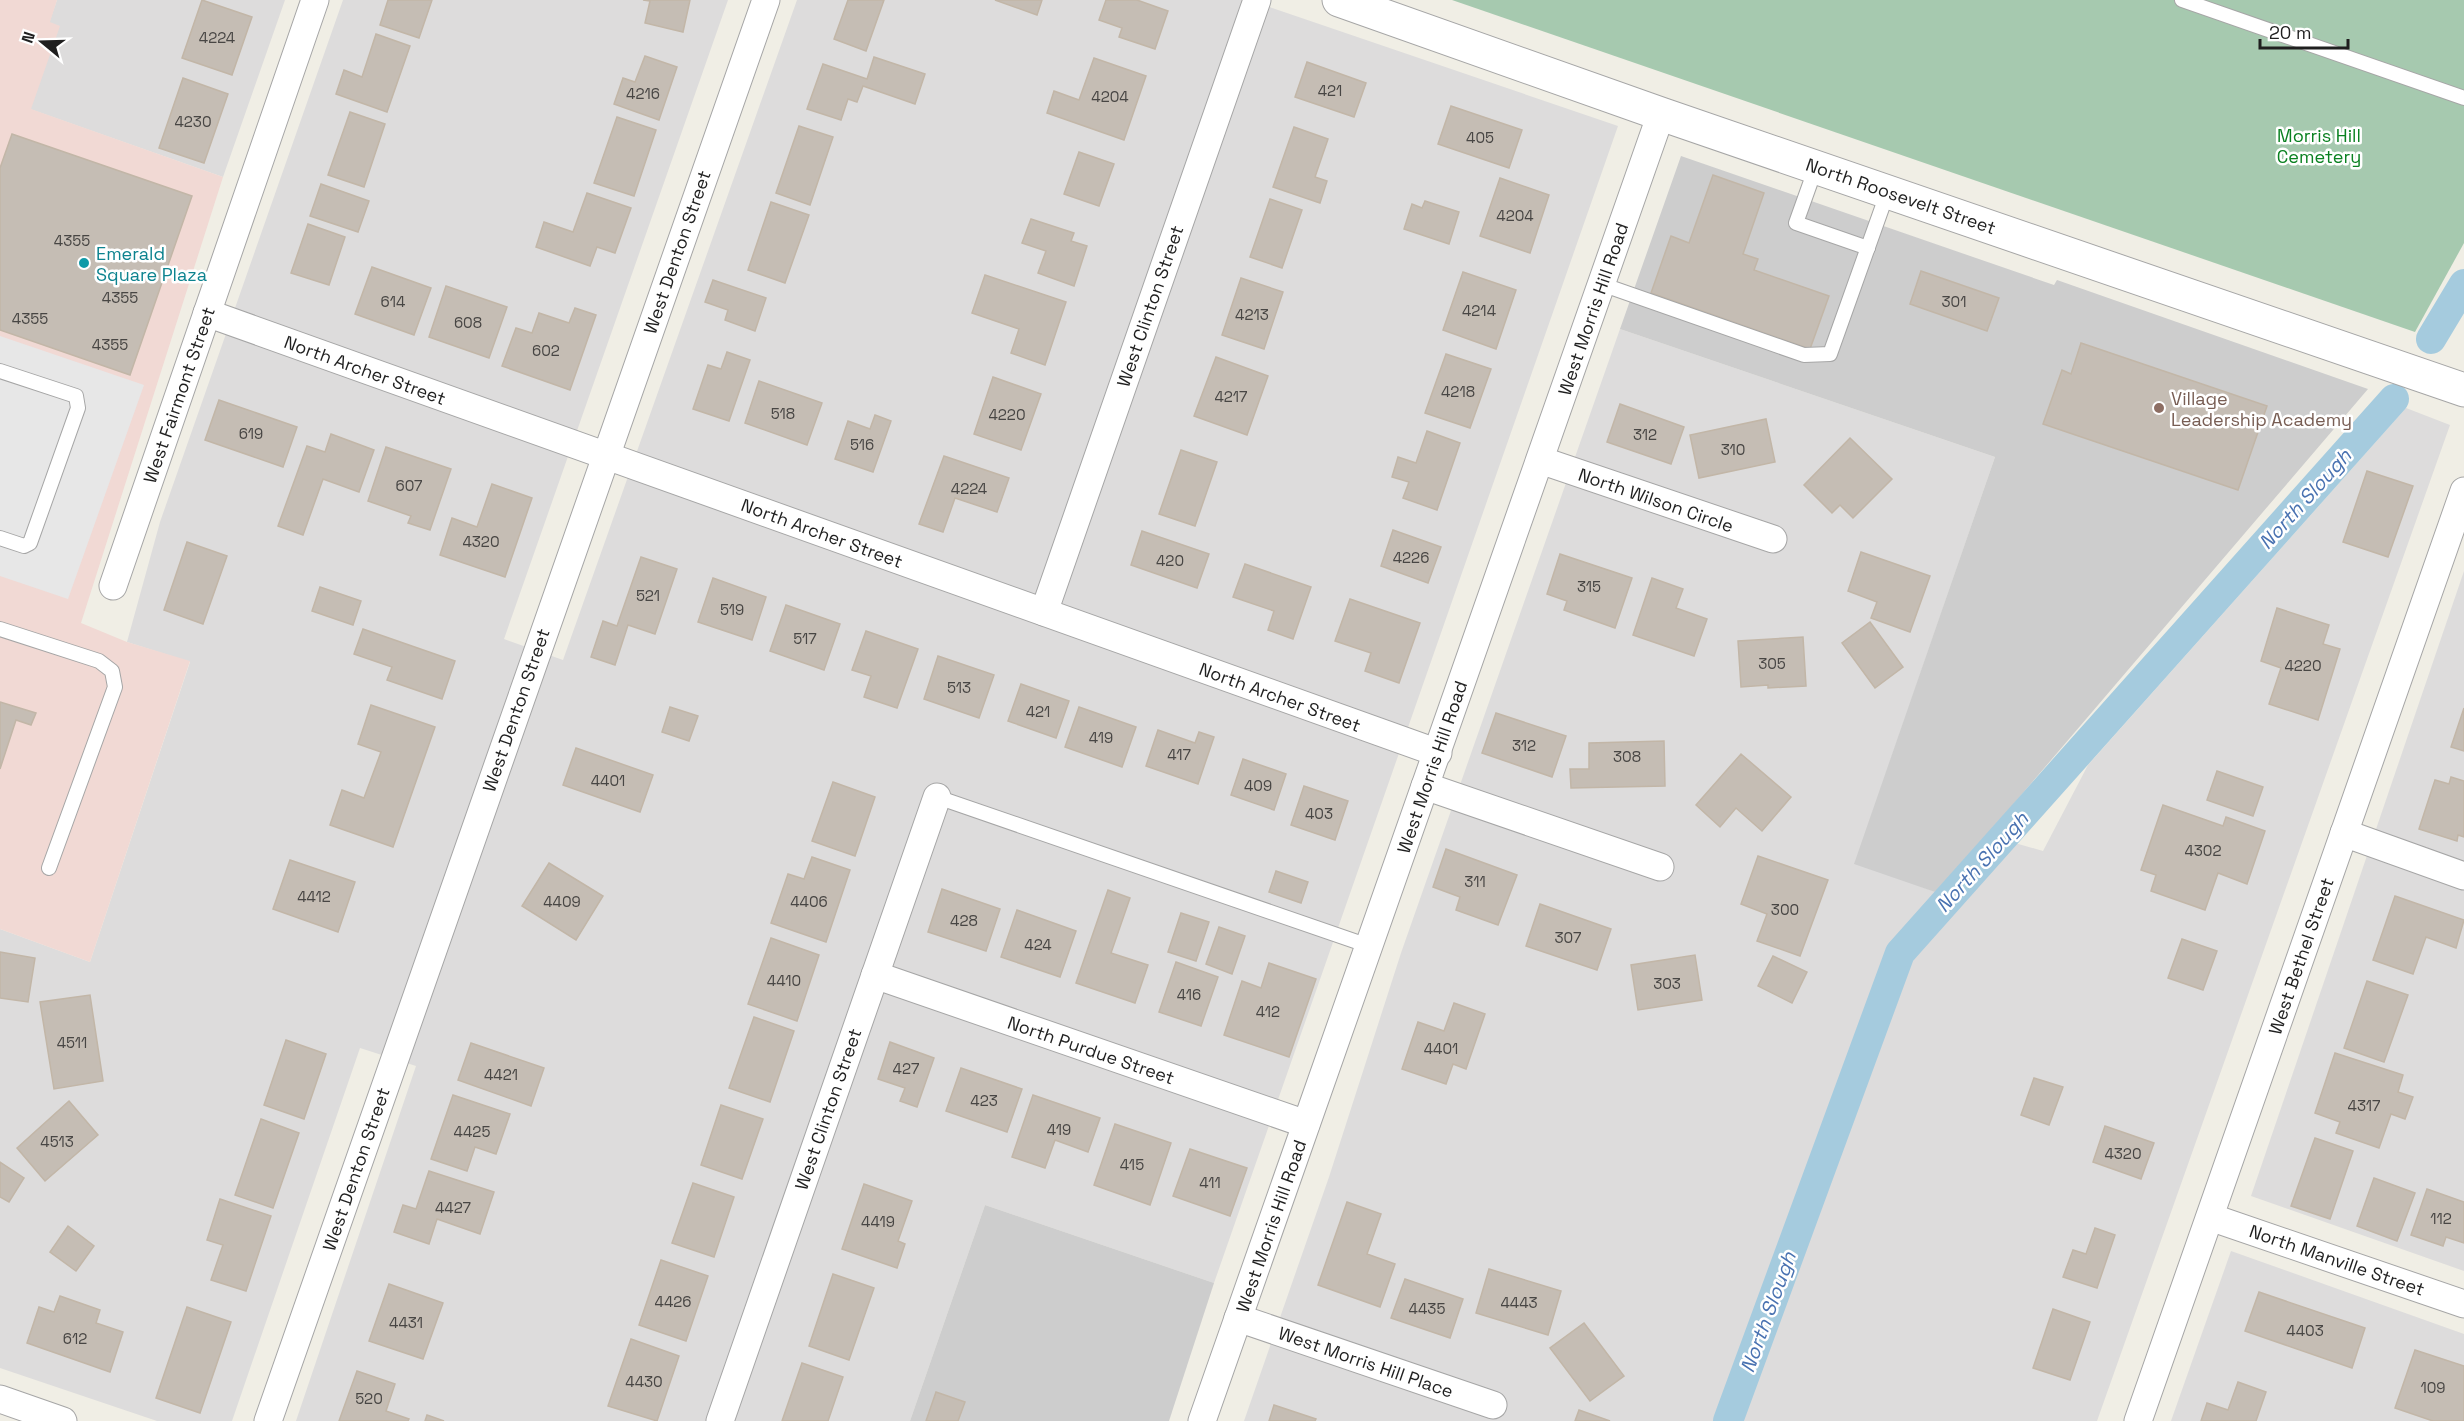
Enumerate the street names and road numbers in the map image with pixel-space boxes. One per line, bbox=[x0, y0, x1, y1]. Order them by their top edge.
street label: North Roosevelt Street bbox=[1803, 153, 1999, 239]
street label: West Denton Street bbox=[638, 167, 716, 337]
street label: West Morris Hill Road bbox=[1553, 220, 1633, 398]
street label: West Clinton Street bbox=[1112, 222, 1188, 390]
street label: West Fairmont Street bbox=[138, 304, 220, 486]
street label: North Archer Street bbox=[281, 330, 449, 410]
street label: North Wilson Circle bbox=[1575, 463, 1737, 537]
street label: North Archer Street bbox=[738, 493, 906, 573]
street label: West Denton Street bbox=[477, 625, 555, 795]
street label: North Archer Street bbox=[1196, 657, 1364, 737]
street label: West Morris Hill Road bbox=[1392, 678, 1472, 856]
street label: West Bethel Street bbox=[2263, 874, 2339, 1038]
street label: North Purdue Street bbox=[1005, 1011, 1177, 1089]
street label: West Clinton Street bbox=[790, 1025, 866, 1193]
street label: West Denton Street bbox=[317, 1084, 395, 1254]
street label: West Morris Hill Road bbox=[1231, 1137, 1311, 1315]
street label: North Manville Street bbox=[2246, 1219, 2428, 1301]
street label: West Morris Hill Place bbox=[1275, 1321, 1457, 1403]

